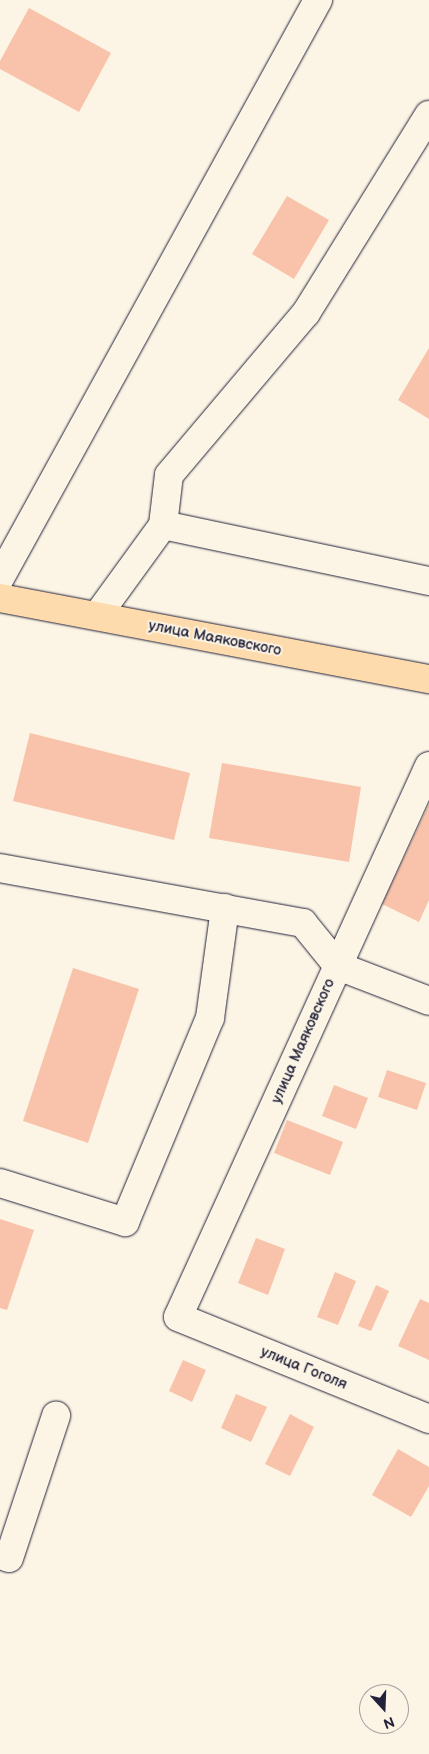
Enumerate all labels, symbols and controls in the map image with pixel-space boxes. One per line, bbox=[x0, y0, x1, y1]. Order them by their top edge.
street label: улица Маяковского bbox=[147, 616, 283, 660]
street label: улица Маяковского bbox=[267, 976, 339, 1106]
street label: улица Гоголя bbox=[258, 1342, 350, 1394]
north arrow bbox=[359, 1684, 409, 1734]
text: N bbox=[381, 1713, 397, 1732]

